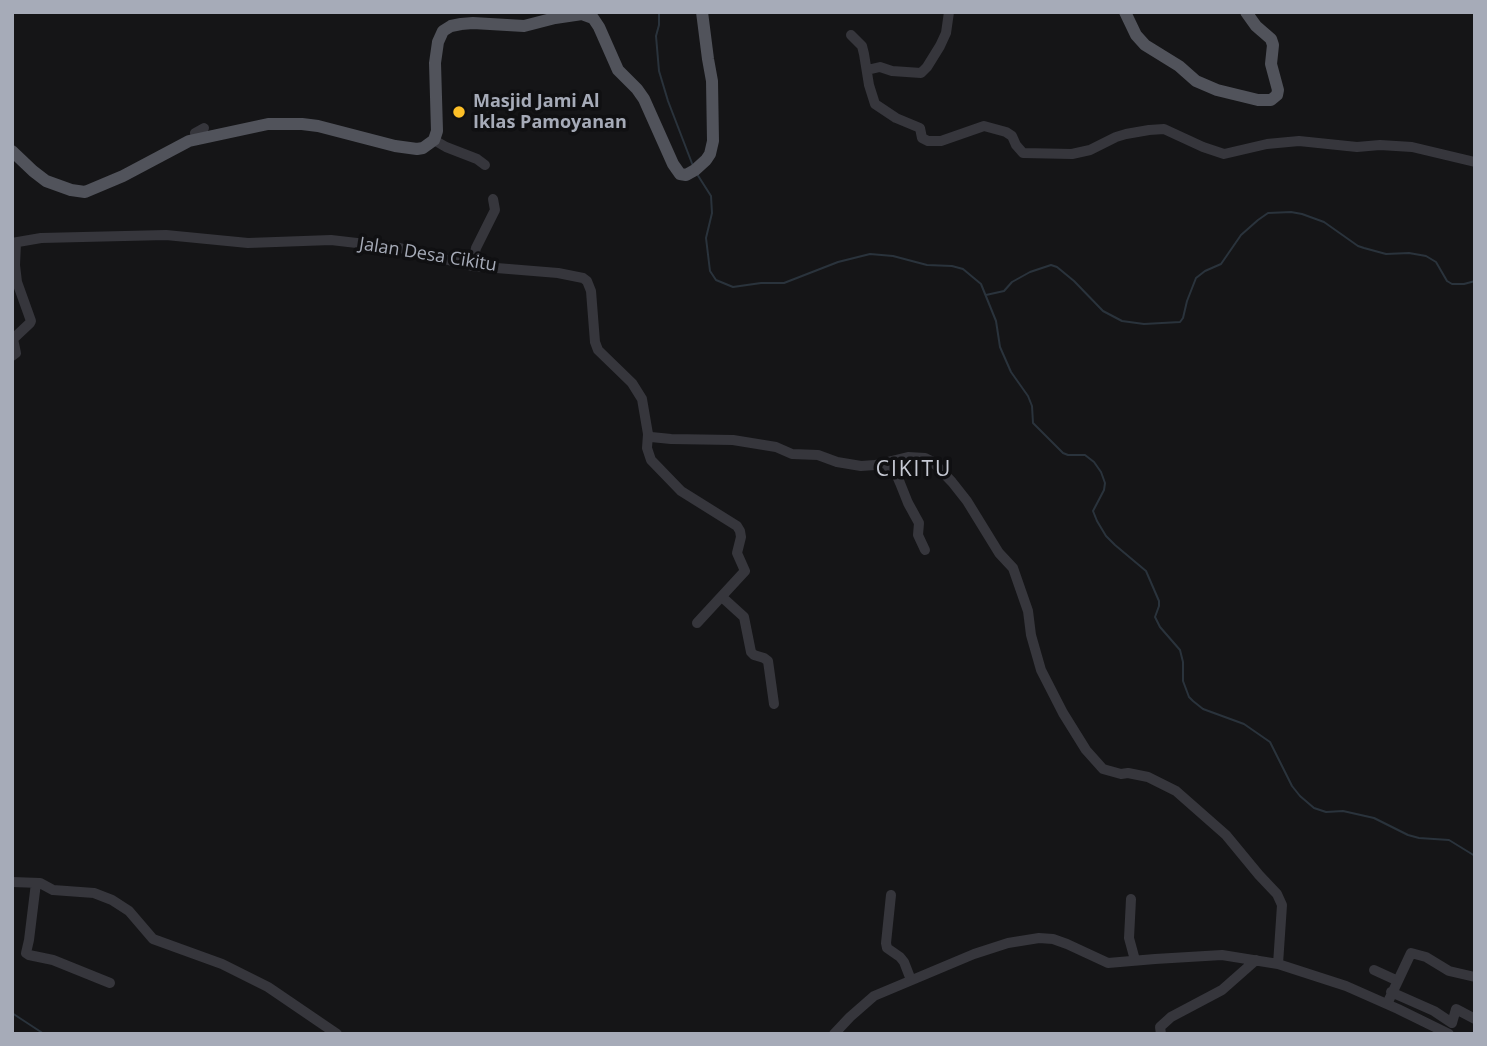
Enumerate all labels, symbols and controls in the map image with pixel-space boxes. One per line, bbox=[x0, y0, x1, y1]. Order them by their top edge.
place label: Masjid Jami Al Iklas Pamoyanan bbox=[473, 91, 627, 134]
marker: Masjid Jami Al Iklas Pamoyanan bbox=[451, 104, 467, 120]
street label: Jalan Desa Cikitu bbox=[358, 233, 498, 277]
district label: CIKITU bbox=[876, 457, 952, 483]

